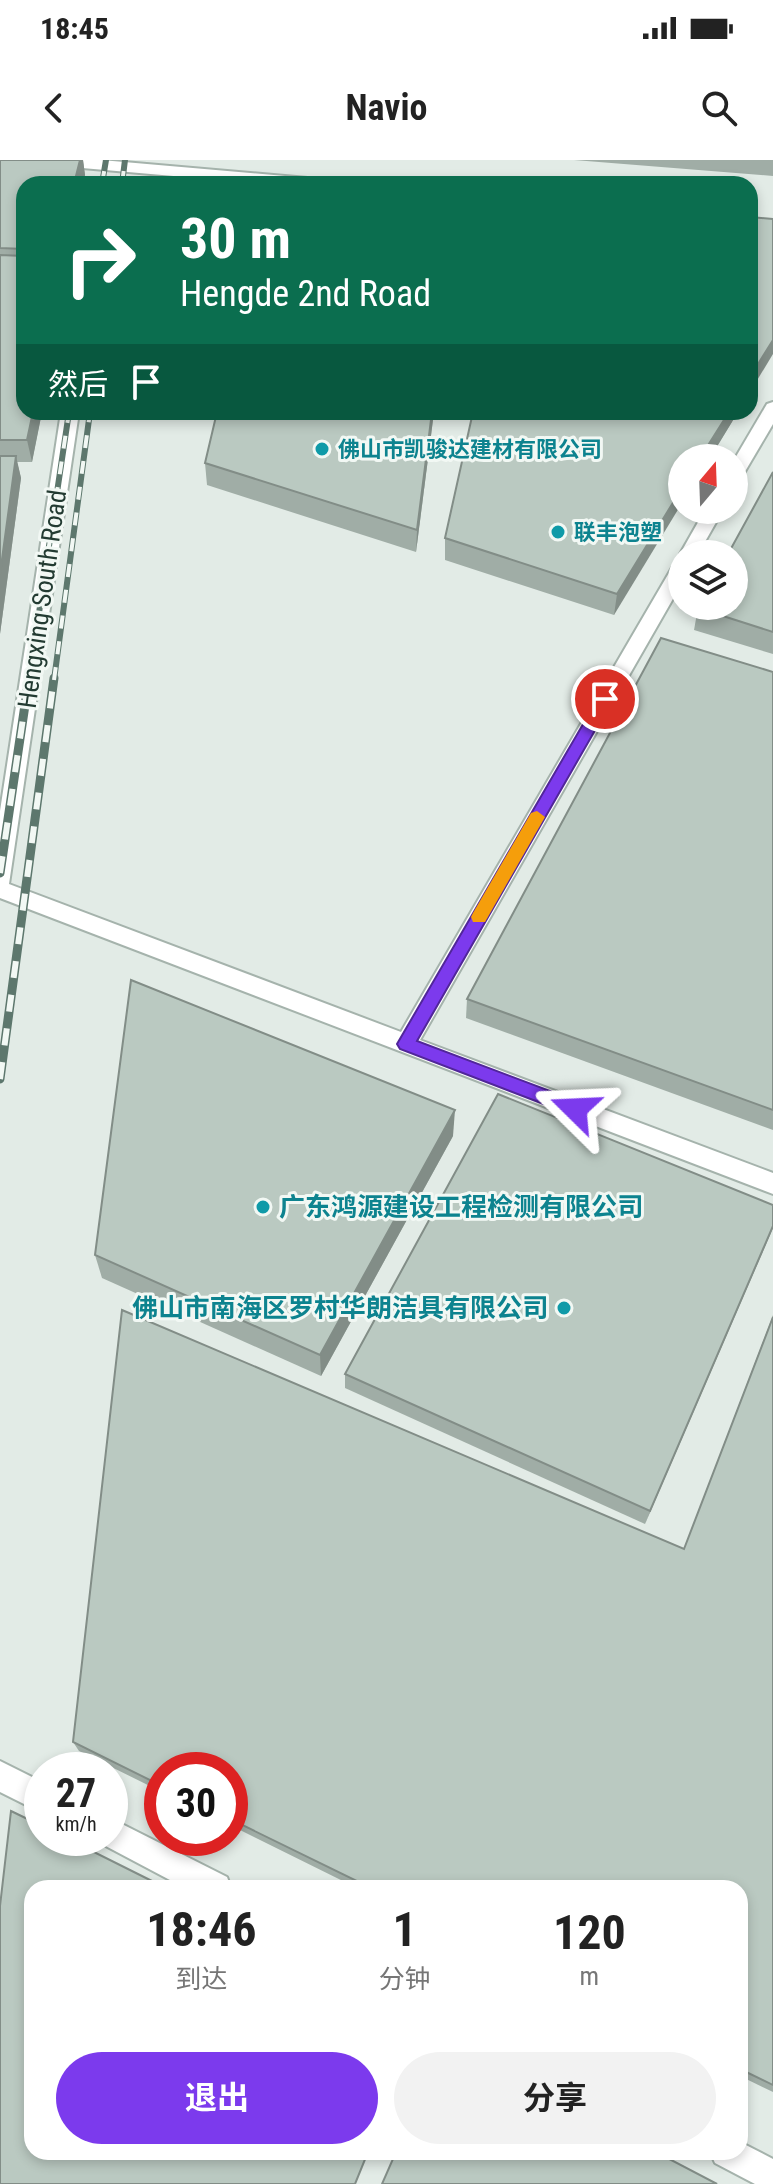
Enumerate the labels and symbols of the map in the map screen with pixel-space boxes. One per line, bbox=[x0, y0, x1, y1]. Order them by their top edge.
place label: 佛山市凯骏达建材有限公司 bbox=[338, 437, 602, 462]
marker: 佛山市凯骏达建材有限公司 bbox=[313, 440, 331, 458]
north arrow bbox=[668, 444, 748, 524]
street label: Hengxing South Road bbox=[12, 488, 72, 710]
place label: 联丰泡塑 bbox=[574, 520, 662, 545]
marker: 联丰泡塑 bbox=[549, 523, 567, 541]
pin bbox=[571, 665, 639, 733]
position arrow bbox=[533, 1067, 617, 1151]
place label: 广东鸿源建设工程检测有限公司 bbox=[279, 1192, 643, 1222]
marker: 广东鸿源建设工程检测有限公司 bbox=[254, 1198, 272, 1216]
place label: 佛山市南海区罗村华朗洁具有限公司 bbox=[132, 1293, 548, 1323]
marker: 佛山市南海区罗村华朗洁具有限公司 bbox=[555, 1299, 573, 1317]
speed limit sign: 30 bbox=[144, 1752, 248, 1856]

